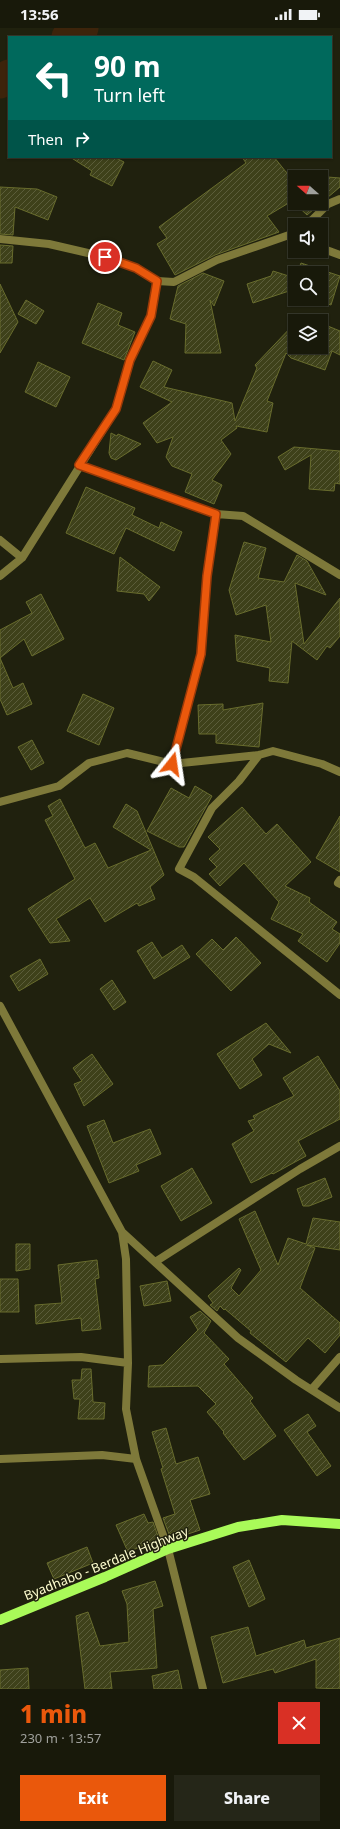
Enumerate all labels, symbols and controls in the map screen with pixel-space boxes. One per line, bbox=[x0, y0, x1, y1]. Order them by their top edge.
text: 13:56 bbox=[20, 4, 59, 24]
text: 90 m bbox=[94, 47, 161, 85]
icon: left bbox=[28, 52, 80, 104]
text: Turn left bbox=[94, 83, 165, 107]
icon: right bbox=[71, 128, 93, 150]
text: Then bbox=[28, 129, 63, 149]
north arrow bbox=[288, 170, 328, 210]
map controls bbox=[288, 170, 328, 354]
button: sound bbox=[288, 218, 328, 258]
pin bbox=[88, 240, 122, 274]
icon: arrive bbox=[94, 246, 116, 268]
button: search bbox=[288, 266, 328, 306]
button: layers bbox=[288, 314, 328, 354]
position arrow bbox=[151, 743, 193, 785]
street label: Byadhabo - Berdale Highway bbox=[21, 1522, 191, 1604]
text: 1 min bbox=[20, 1697, 87, 1730]
button: close bbox=[278, 1702, 320, 1744]
text: 230 m · 13:57 bbox=[20, 1729, 101, 1747]
button: Exit bbox=[20, 1775, 166, 1821]
button: Share bbox=[174, 1775, 320, 1821]

